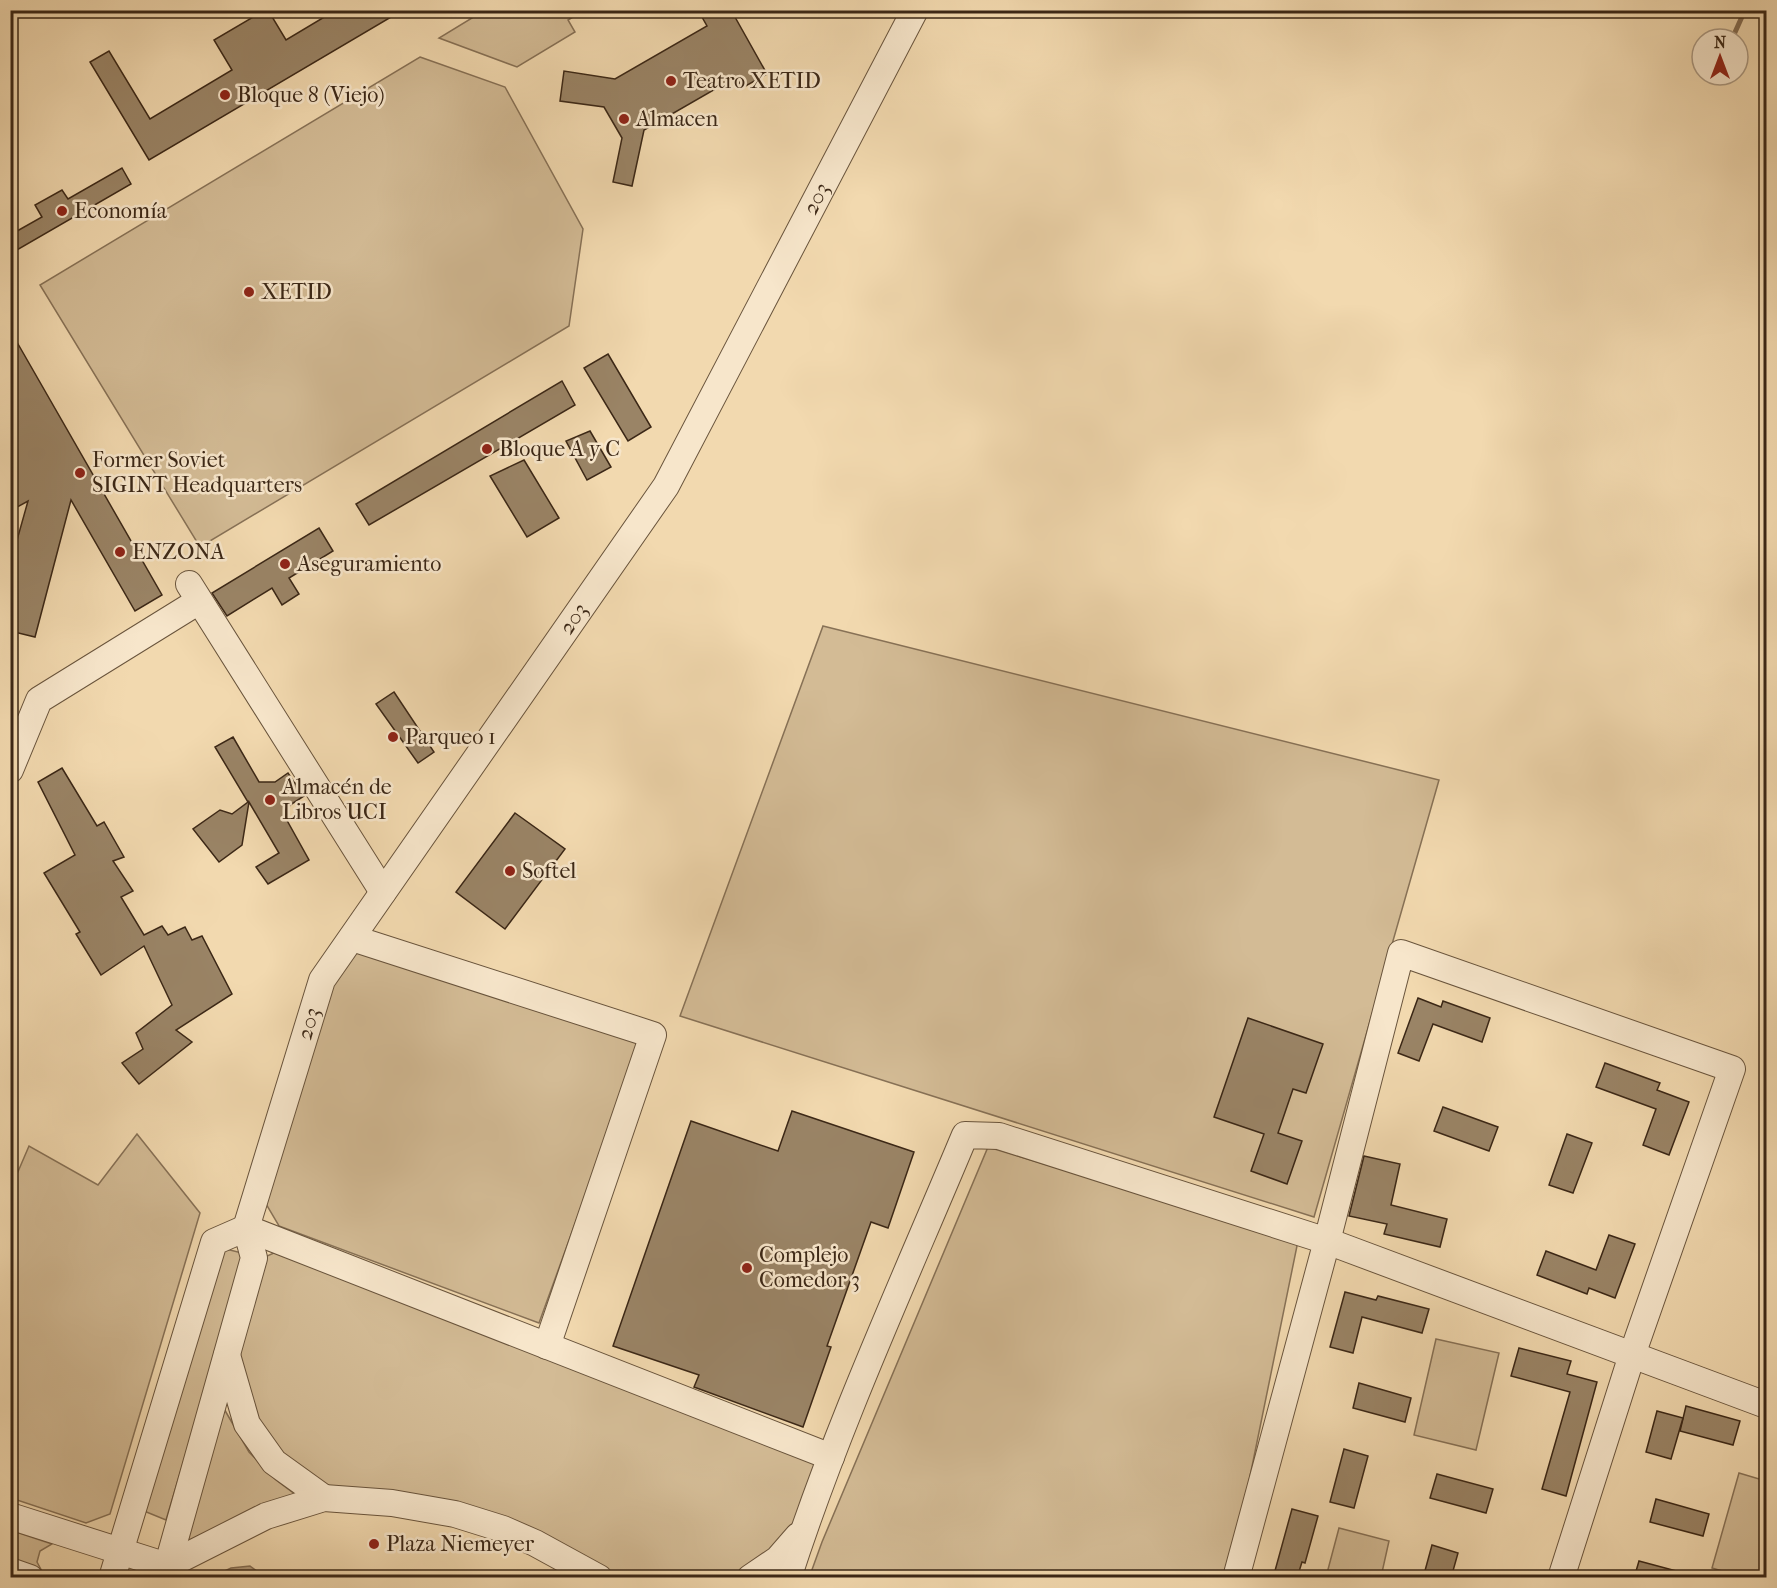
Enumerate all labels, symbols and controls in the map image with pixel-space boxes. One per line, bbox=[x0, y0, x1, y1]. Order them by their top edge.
north arrow bbox=[1690, 27, 1750, 87]
text: N bbox=[1714, 33, 1727, 52]
place label: Teatro XETID bbox=[683, 68, 821, 94]
marker: Teatro XETID bbox=[664, 74, 678, 88]
place label: Bloque 8 (Viejo) bbox=[237, 82, 385, 108]
marker: Bloque 8 (Viejo) bbox=[218, 88, 232, 102]
place label: Almacen bbox=[635, 106, 718, 132]
marker: Almacen bbox=[617, 112, 631, 126]
street label: 203 bbox=[797, 178, 835, 219]
place label: Economía bbox=[74, 198, 168, 224]
marker: Economía bbox=[55, 204, 69, 218]
place label: XETID bbox=[261, 279, 332, 305]
marker: XETID bbox=[242, 285, 256, 299]
place label: Bloque A y C bbox=[499, 436, 620, 462]
marker: Bloque A y C bbox=[480, 442, 494, 456]
place label: Former Soviet SIGINT Headquarters bbox=[92, 447, 302, 498]
marker: Former Soviet SIGINT Headquarters bbox=[73, 466, 87, 480]
place label: ENZONA bbox=[132, 539, 225, 565]
marker: ENZONA bbox=[113, 545, 127, 559]
place label: Aseguramiento bbox=[296, 551, 442, 577]
marker: Aseguramiento bbox=[278, 557, 292, 571]
street label: 203 bbox=[554, 598, 594, 639]
place label: Parqueo 1 bbox=[405, 724, 496, 750]
marker: Parqueo 1 bbox=[386, 730, 400, 744]
place label: Almacén de Libros UCI bbox=[281, 774, 392, 825]
marker: Almacén de Libros UCI bbox=[263, 793, 277, 807]
place label: Softel bbox=[522, 858, 576, 884]
marker: Softel bbox=[503, 864, 517, 878]
street label: 203 bbox=[291, 1004, 326, 1043]
place label: Complejo Comedor 3 bbox=[759, 1242, 860, 1293]
marker: Complejo Comedor 3 bbox=[740, 1261, 754, 1275]
place label: Plaza Niemeyer bbox=[386, 1531, 535, 1557]
marker: Plaza Niemeyer bbox=[367, 1537, 381, 1551]

